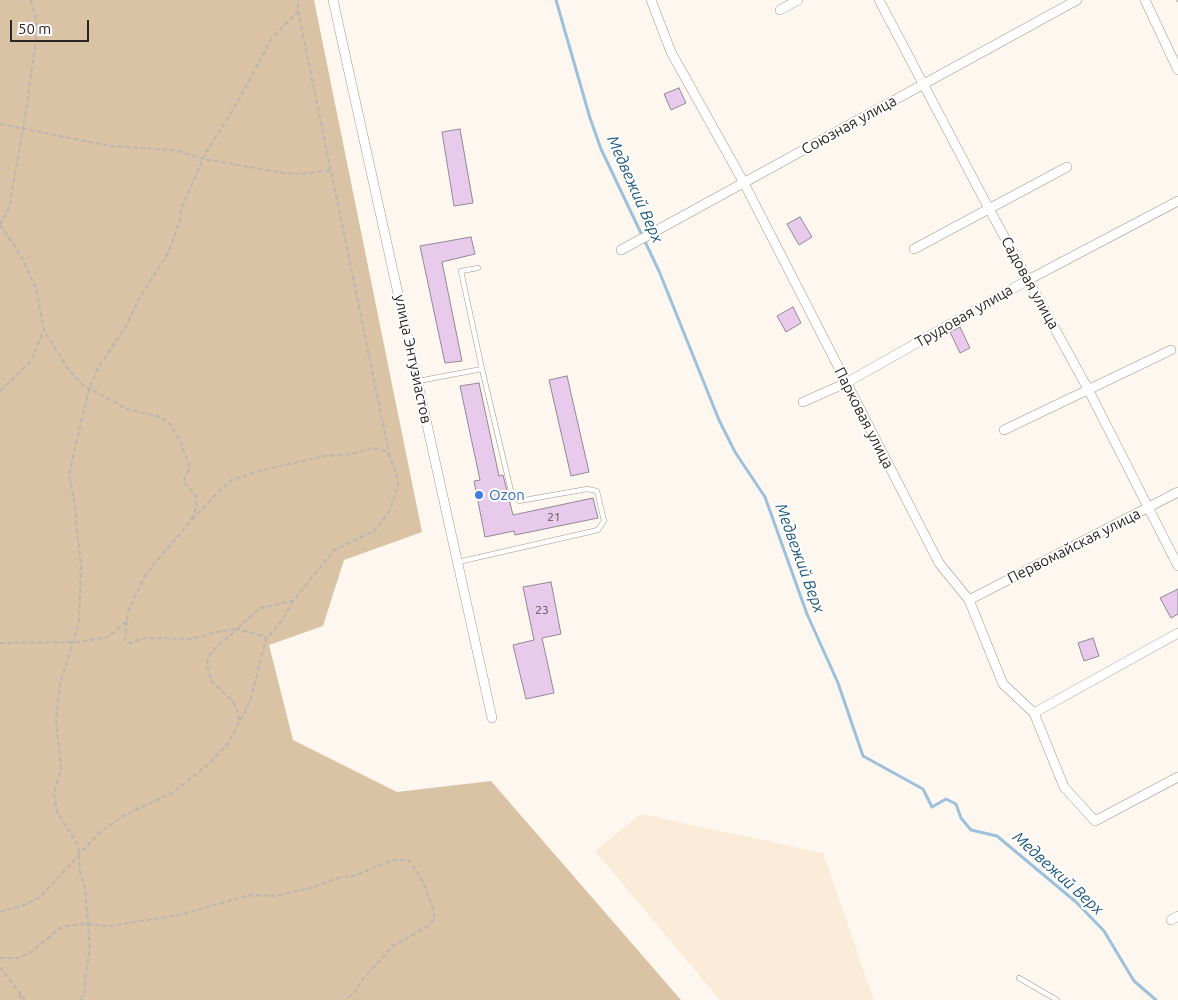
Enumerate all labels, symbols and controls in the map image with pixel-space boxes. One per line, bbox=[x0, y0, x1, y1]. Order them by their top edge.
scale bar bbox=[12, 10, 91, 42]
text: 50 m bbox=[18, 20, 51, 37]
street label: Союзная улица bbox=[798, 91, 900, 159]
water label: Медвежий Верх bbox=[603, 132, 667, 246]
street label: Садовая улица bbox=[997, 234, 1063, 332]
street label: Трудовая улица bbox=[912, 281, 1016, 351]
street label: улица Энтузиастов bbox=[391, 293, 435, 425]
street label: Парковая улица bbox=[831, 364, 897, 472]
place label: Ozon bbox=[489, 486, 525, 504]
marker: Ozon bbox=[473, 489, 485, 501]
water label: Медвежий Верх bbox=[771, 501, 829, 615]
street label: Первомайская улица bbox=[1004, 505, 1144, 587]
house number: 21 bbox=[547, 510, 561, 524]
house number: 23 bbox=[535, 603, 549, 617]
water label: Медвежий Верх bbox=[1009, 827, 1107, 919]

